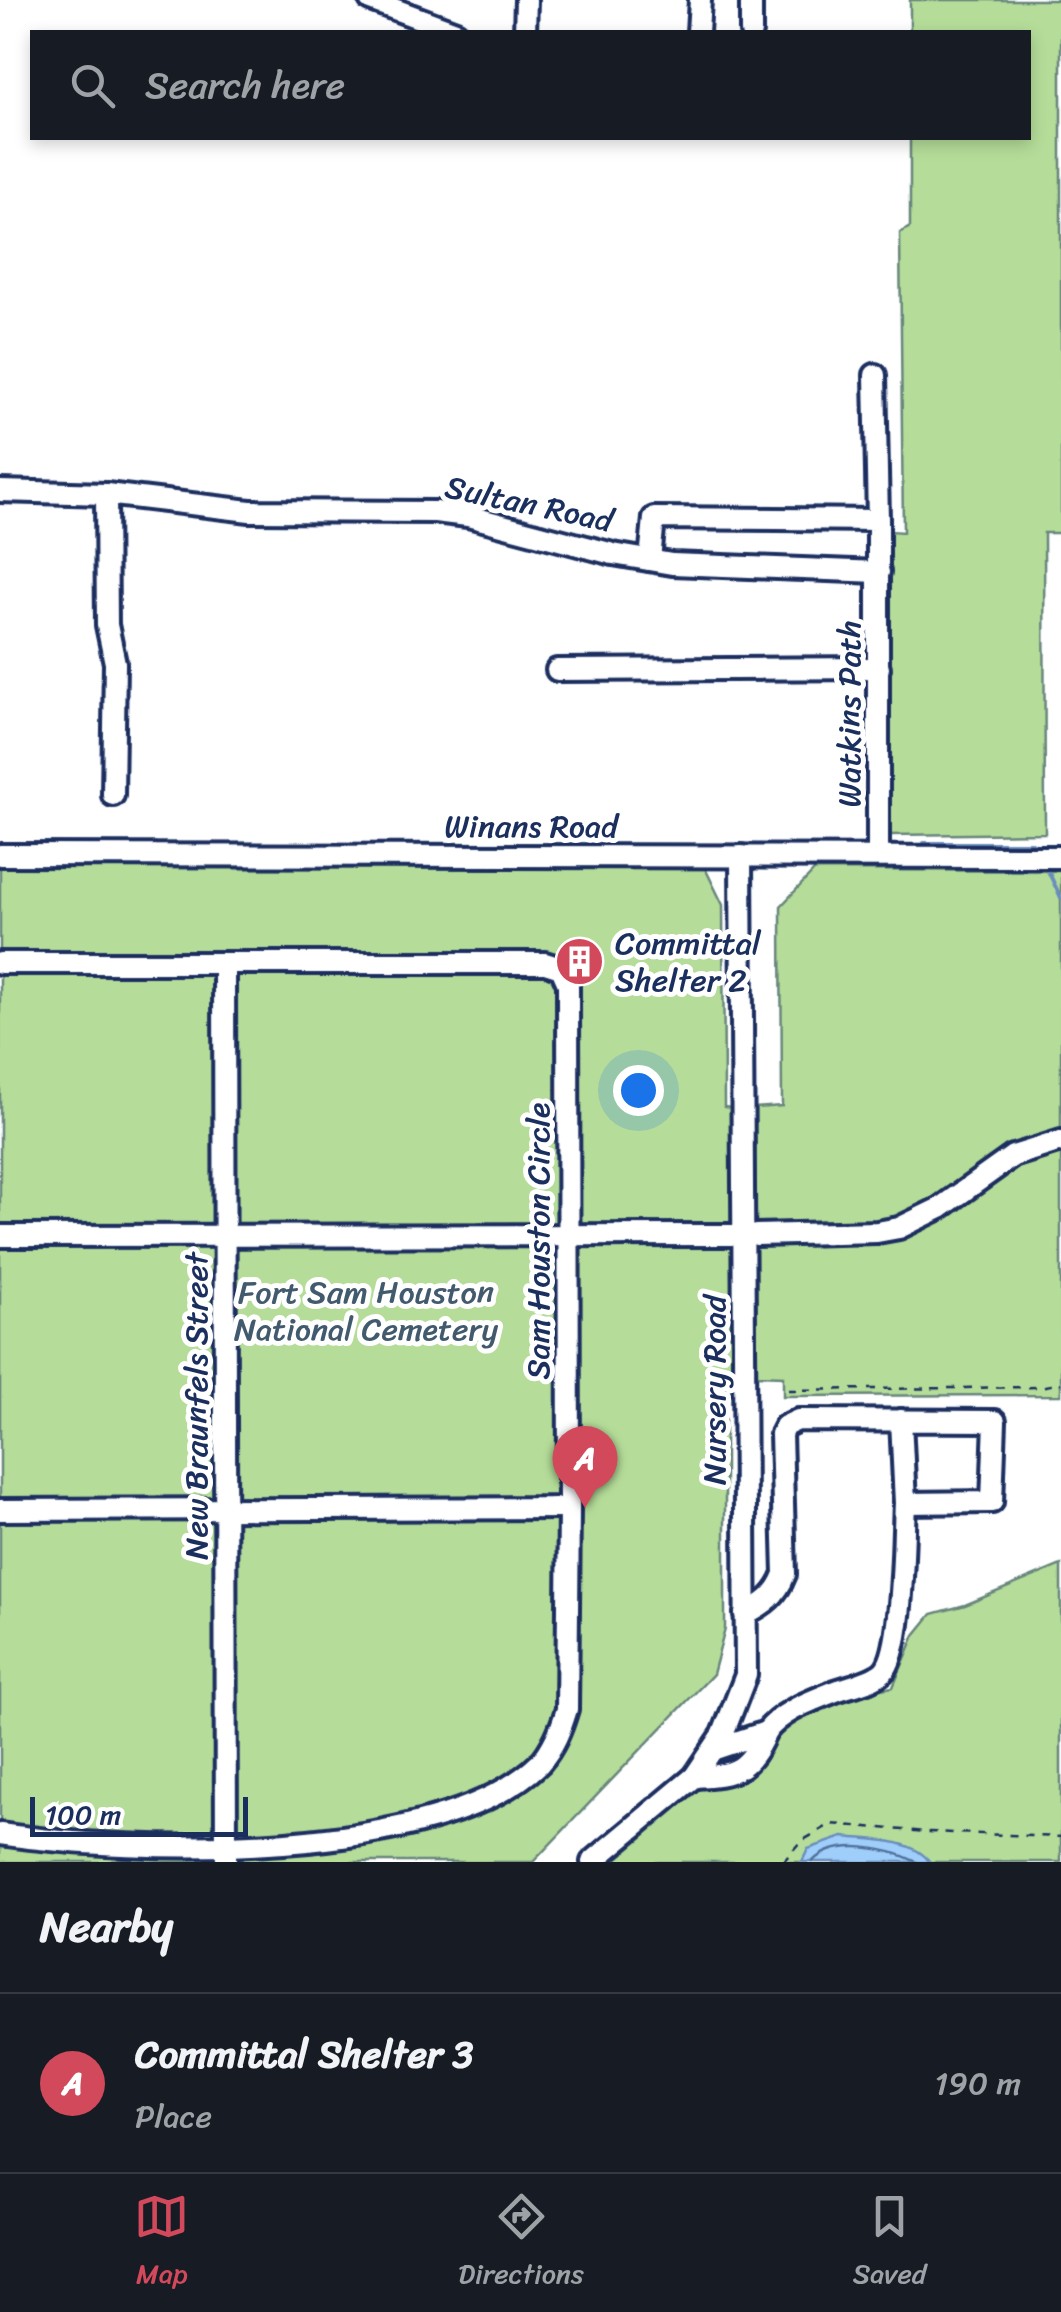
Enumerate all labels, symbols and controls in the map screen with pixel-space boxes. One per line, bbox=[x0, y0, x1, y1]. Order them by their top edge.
search box bbox=[30, 30, 1031, 140]
text: Search here bbox=[145, 52, 345, 119]
icon: search bbox=[65, 58, 120, 113]
street label: Sultan Road bbox=[440, 458, 620, 550]
street label: Watkins Path bbox=[821, 620, 878, 808]
street label: Winans Road bbox=[444, 798, 620, 855]
place label: Committal Shelter 2 bbox=[615, 915, 762, 1009]
building icon: Committal Shelter 2 bbox=[554, 935, 606, 987]
your location bbox=[613, 1065, 664, 1116]
street label: Sam Houston Circle bbox=[510, 1103, 567, 1380]
street label: New Braunfels Street bbox=[168, 1251, 225, 1560]
park label: Fort Sam Houston National Cemetery bbox=[234, 1264, 498, 1358]
street label: Nursery Road bbox=[686, 1293, 743, 1485]
pin: A bbox=[552, 1426, 618, 1508]
text: 100 m bbox=[45, 1790, 121, 1839]
scale bar bbox=[30, 1792, 248, 1836]
text: Nearby bbox=[40, 1890, 173, 1964]
text: Committal Shelter 3 bbox=[135, 2021, 473, 2088]
text: A bbox=[62, 2055, 83, 2112]
text: 190 m bbox=[935, 2055, 1021, 2112]
text: Place bbox=[135, 2088, 212, 2145]
tab: Map bbox=[134, 2189, 189, 2298]
tab: Directions bbox=[458, 2189, 584, 2298]
tab: Saved bbox=[853, 2189, 927, 2298]

